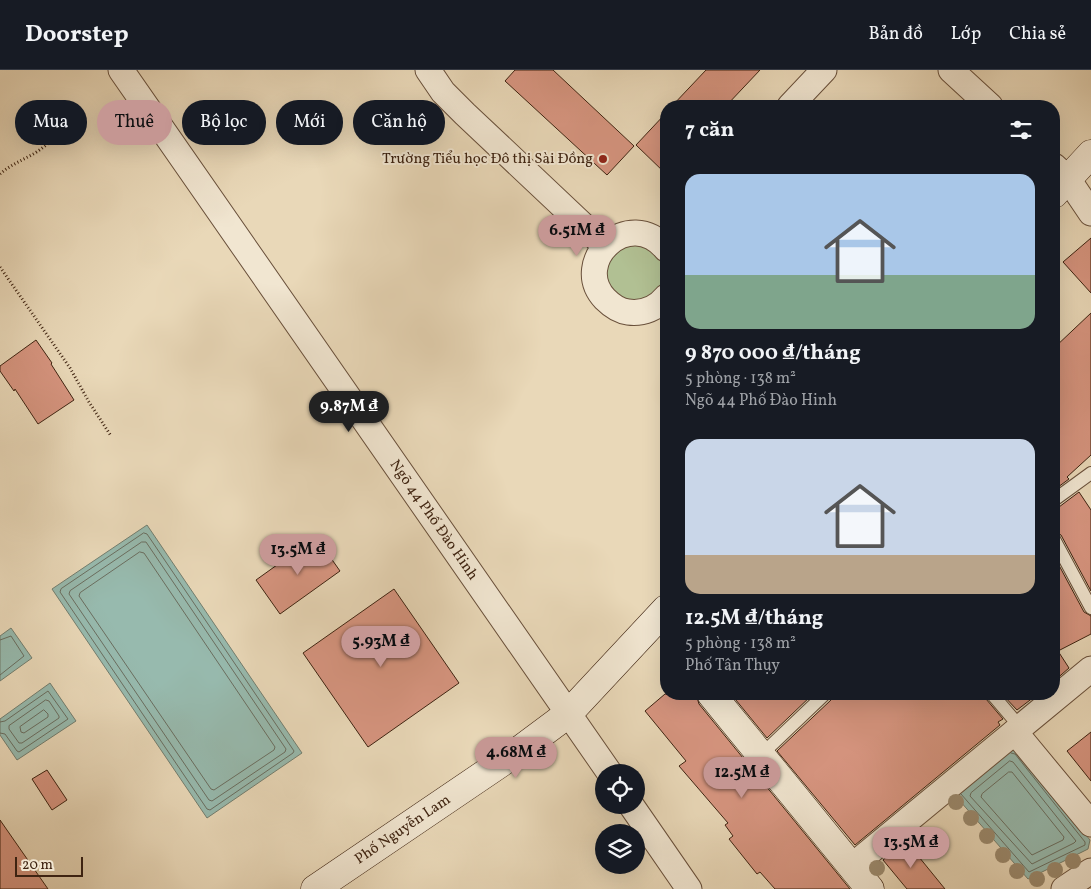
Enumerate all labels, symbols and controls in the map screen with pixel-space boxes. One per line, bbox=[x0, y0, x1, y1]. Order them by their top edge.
text: Doorstep bbox=[25, 18, 129, 52]
text: Bản đồ bbox=[869, 22, 923, 47]
text: Lớp bbox=[951, 22, 981, 47]
text: Chia sẻ bbox=[1009, 22, 1066, 47]
chip: Mua bbox=[15, 100, 87, 145]
chip: Thuê bbox=[97, 100, 172, 145]
chip: Bộ lọc bbox=[182, 100, 266, 145]
chip: Mới bbox=[276, 100, 343, 145]
chip: Căn hộ bbox=[353, 100, 445, 145]
text: 7 căn bbox=[685, 116, 734, 145]
icon: filters bbox=[1007, 116, 1035, 144]
place label: Trường Tiểu học Đô thị Sài Đồng bbox=[382, 149, 593, 170]
marker: Trường Tiểu học Đô thị Sài Đồng bbox=[597, 153, 609, 165]
icon: home bbox=[815, 206, 905, 296]
pin: 6.51M ₫ bbox=[531, 214, 623, 257]
text: 6.51M ₫ bbox=[549, 220, 605, 242]
text: 9 870 000 ₫/tháng bbox=[685, 339, 861, 368]
text: 5 phòng · 138 m² bbox=[685, 368, 796, 390]
pin: 9.87M ₫ bbox=[303, 390, 395, 433]
text: Ngõ 44 Phố Đào Hinh bbox=[685, 390, 837, 412]
text: 9.87M ₫ bbox=[320, 396, 378, 418]
street label: Ngõ 44 Phố Đào Hinh bbox=[384, 455, 483, 585]
icon: home bbox=[815, 471, 905, 561]
pin: 13.5M ₫ bbox=[252, 534, 344, 576]
text: 13.5M ₫ bbox=[270, 539, 326, 561]
text: 12.5M ₫/tháng bbox=[685, 604, 823, 633]
pin: 5.93M ₫ bbox=[335, 626, 427, 668]
text: 5.93M ₫ bbox=[352, 631, 410, 653]
text: 5 phòng · 138 m² bbox=[685, 633, 796, 655]
text: Phố Tân Thụy bbox=[685, 655, 780, 677]
pin: 4.68M ₫ bbox=[470, 736, 562, 779]
text: 4.68M ₫ bbox=[486, 742, 546, 764]
pin: 12.5M ₫ bbox=[696, 756, 788, 799]
text: 12.5M ₫ bbox=[714, 762, 770, 784]
map controls bbox=[595, 764, 645, 874]
button: locate bbox=[595, 764, 645, 814]
street label: Phố Nguyễn Lam bbox=[351, 789, 455, 870]
button: layers bbox=[595, 824, 645, 874]
pin: 13.5M ₫ bbox=[865, 826, 957, 869]
text: 13.5M ₫ bbox=[883, 832, 939, 854]
scale bar bbox=[15, 854, 82, 877]
text: 20 m bbox=[22, 856, 53, 875]

